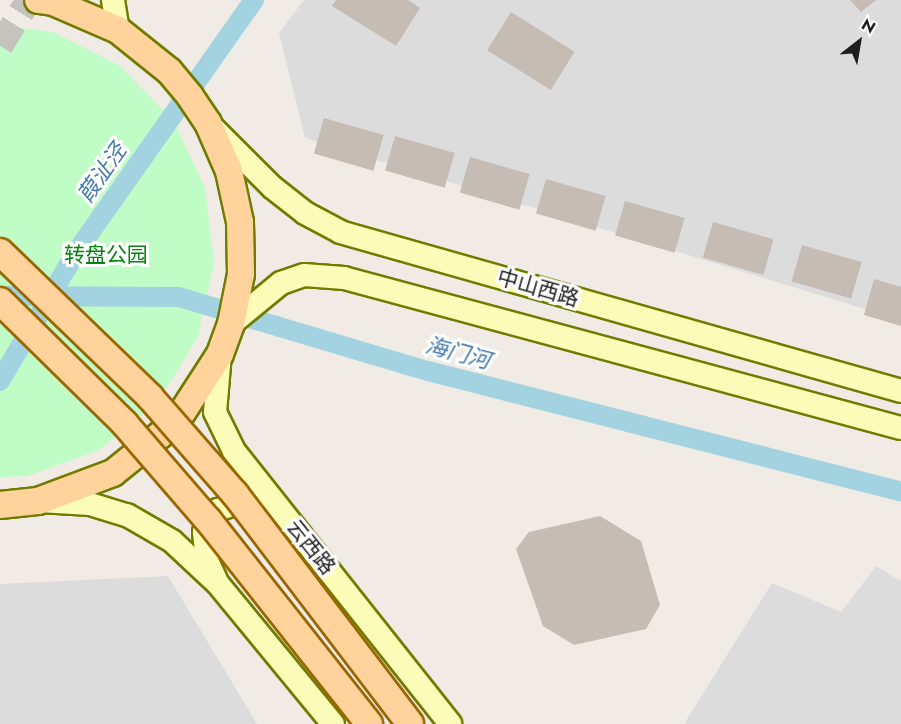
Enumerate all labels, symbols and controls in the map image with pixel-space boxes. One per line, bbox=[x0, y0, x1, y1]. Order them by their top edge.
north arrow bbox=[829, 12, 889, 72]
text: N bbox=[857, 13, 880, 39]
water label: 葭沚泾 bbox=[72, 138, 132, 208]
park label: 转盘公园 bbox=[64, 242, 148, 268]
street label: 中山西路 bbox=[494, 264, 582, 312]
water label: 海门河 bbox=[423, 332, 493, 374]
street label: 云西路 bbox=[281, 515, 341, 579]

